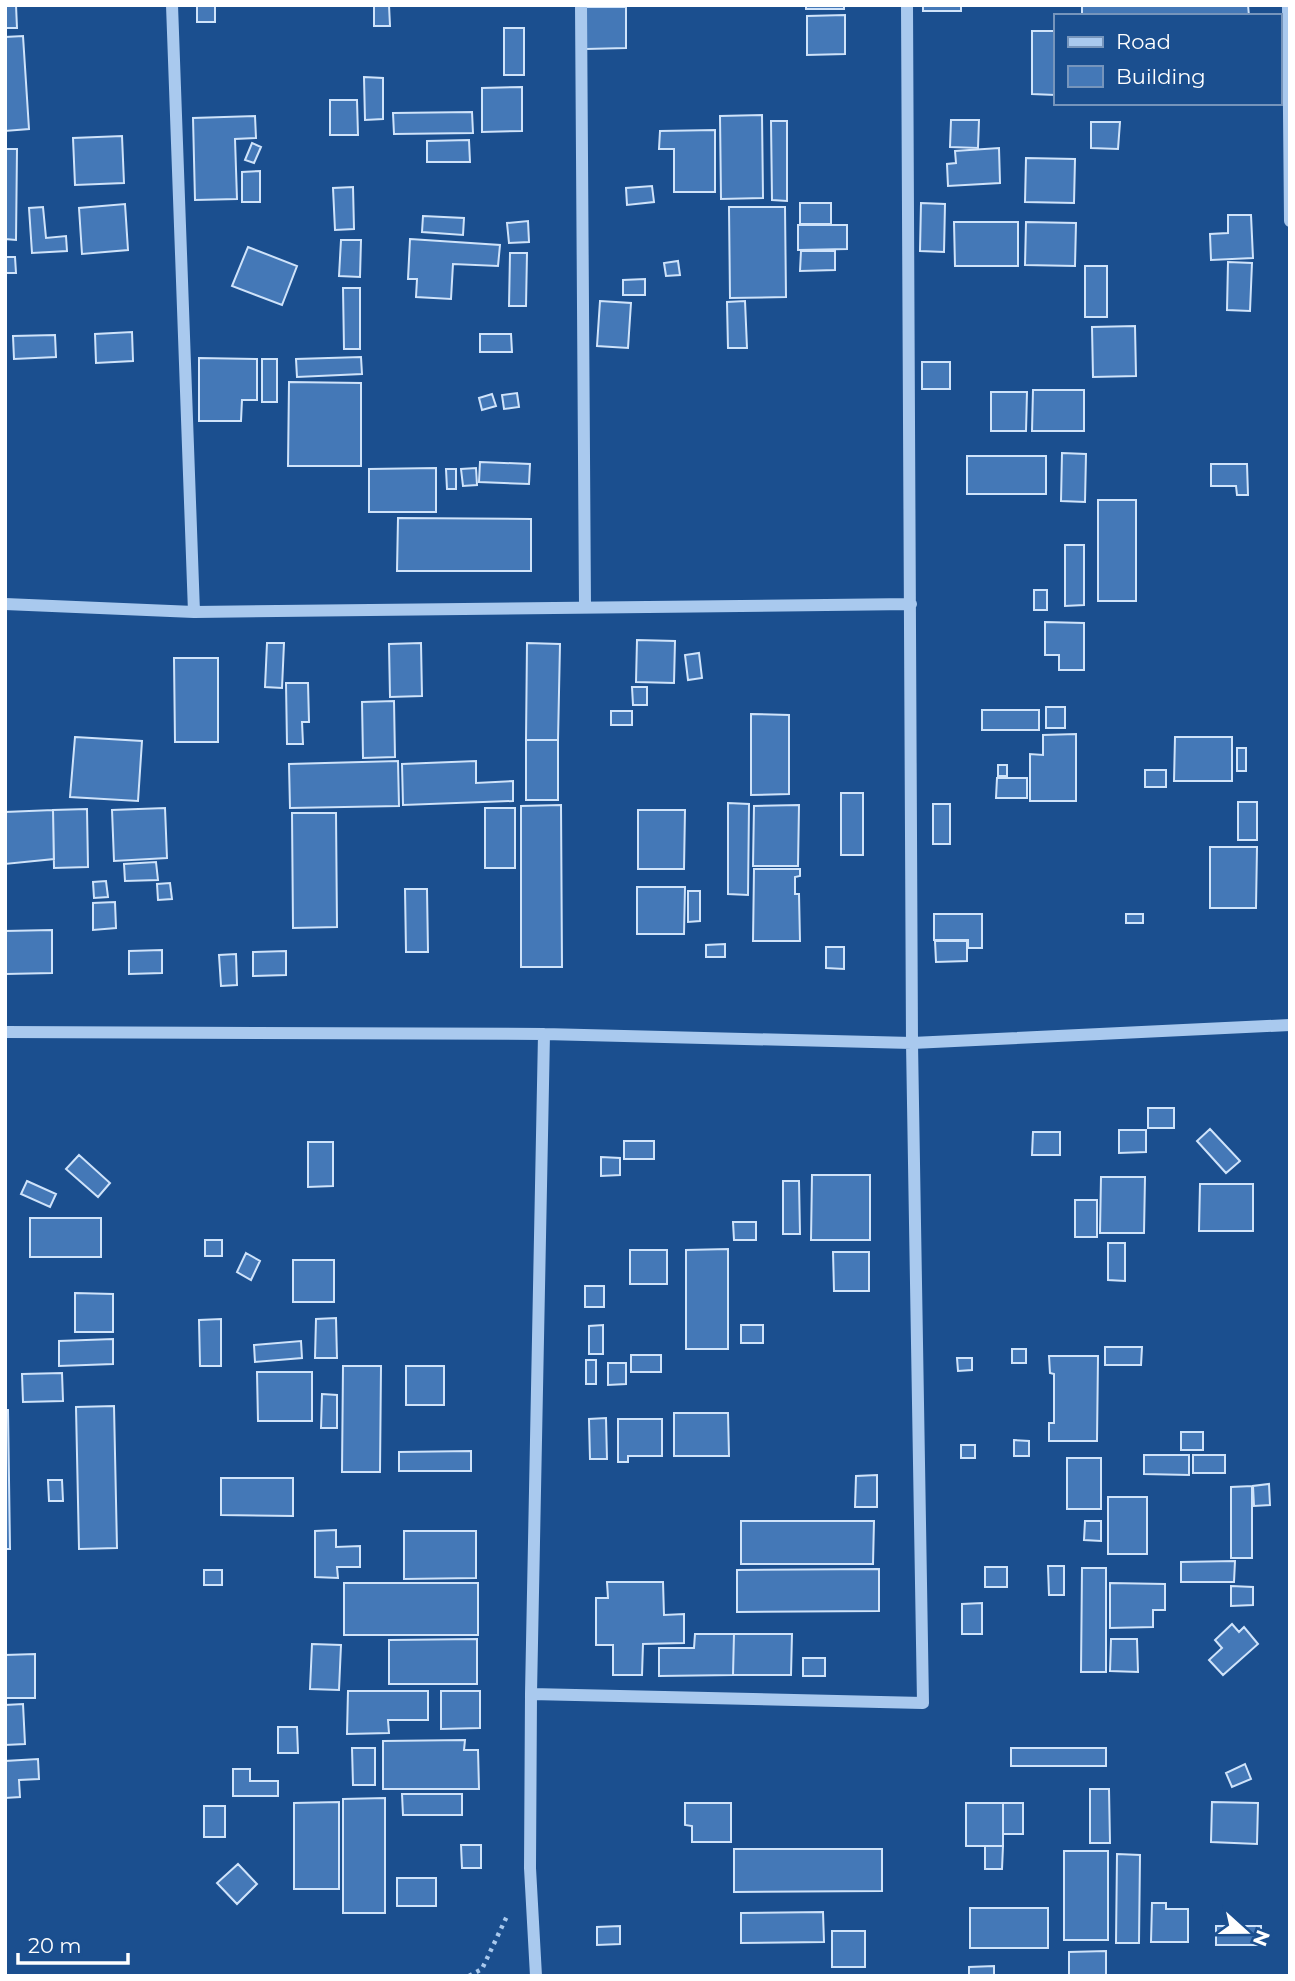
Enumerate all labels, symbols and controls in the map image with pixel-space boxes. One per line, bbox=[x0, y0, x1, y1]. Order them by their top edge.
legend bbox=[1054, 14, 1281, 105]
text: Road bbox=[1116, 29, 1171, 54]
text: Building bbox=[1116, 64, 1206, 89]
north arrow bbox=[1211, 1897, 1281, 1967]
scale bar bbox=[18, 1922, 128, 1966]
text: N bbox=[1248, 1927, 1275, 1949]
text: 20 m bbox=[28, 1933, 82, 1958]

